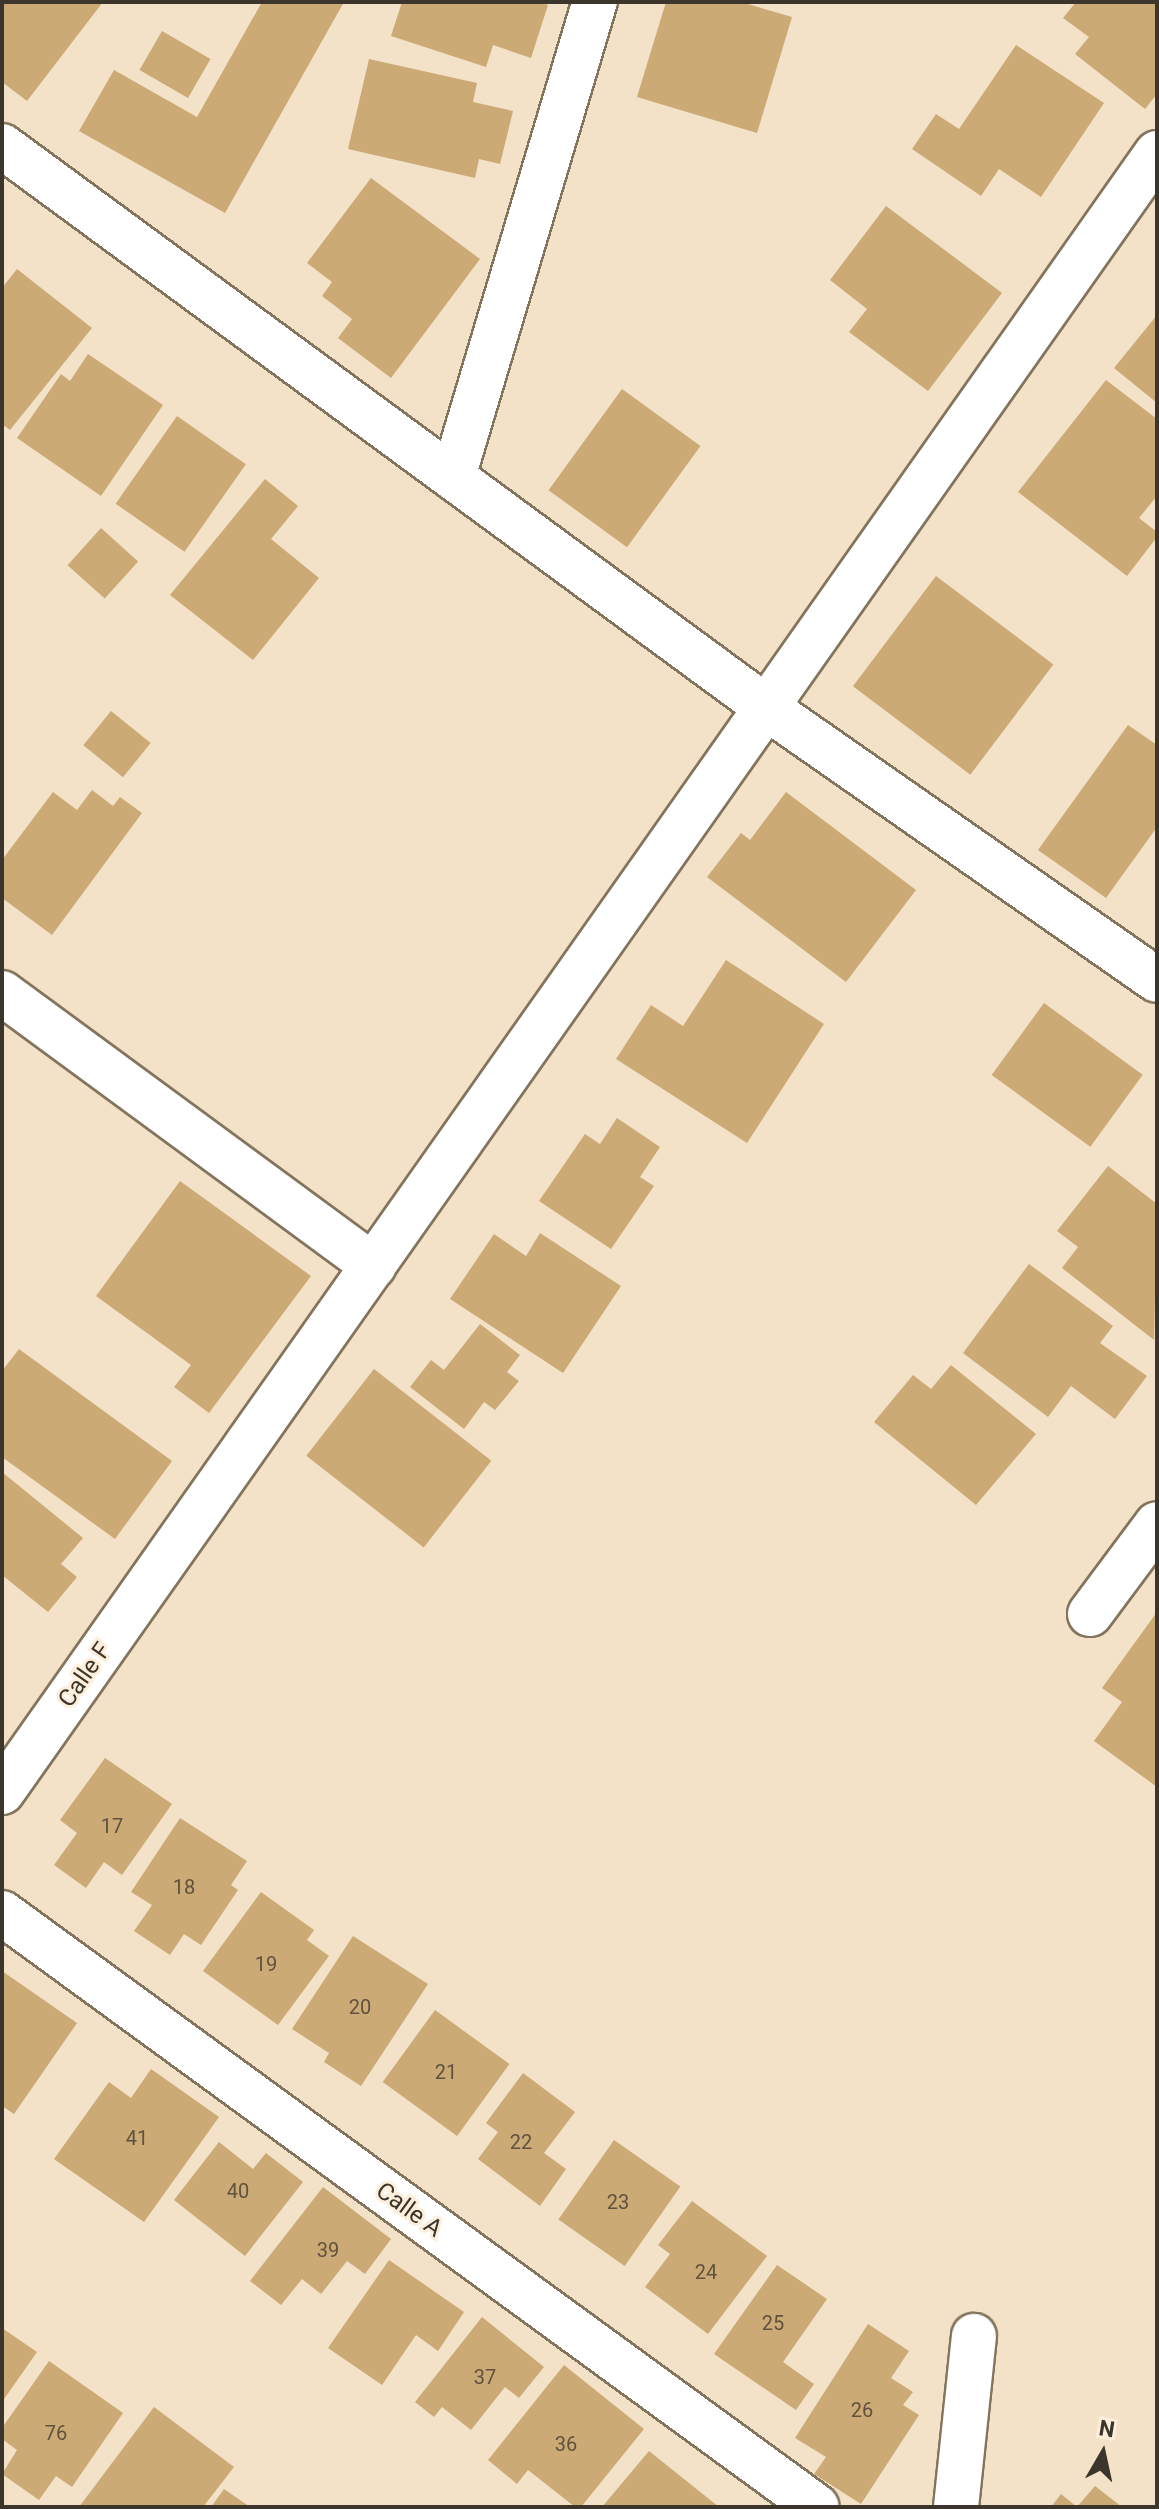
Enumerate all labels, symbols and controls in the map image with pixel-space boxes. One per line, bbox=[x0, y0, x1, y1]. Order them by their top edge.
street label: Calle F bbox=[52, 1637, 118, 1713]
house number: 17 bbox=[101, 1814, 123, 1838]
house number: 18 bbox=[173, 1875, 195, 1899]
house number: 19 bbox=[255, 1952, 277, 1976]
house number: 20 bbox=[349, 1995, 371, 2019]
house number: 21 bbox=[435, 2060, 457, 2084]
house number: 41 bbox=[126, 2126, 148, 2150]
house number: 22 bbox=[510, 2130, 532, 2154]
street label: Calle A bbox=[370, 2176, 448, 2244]
house number: 40 bbox=[227, 2179, 249, 2203]
house number: 23 bbox=[607, 2190, 629, 2214]
house number: 39 bbox=[317, 2238, 339, 2262]
house number: 24 bbox=[695, 2260, 717, 2284]
house number: 25 bbox=[762, 2311, 784, 2335]
house number: 37 bbox=[474, 2365, 496, 2389]
house number: 26 bbox=[851, 2398, 873, 2422]
north arrow bbox=[1063, 2413, 1143, 2493]
text: N bbox=[1097, 2415, 1116, 2442]
house number: 76 bbox=[45, 2421, 67, 2445]
house number: 36 bbox=[555, 2432, 577, 2456]

